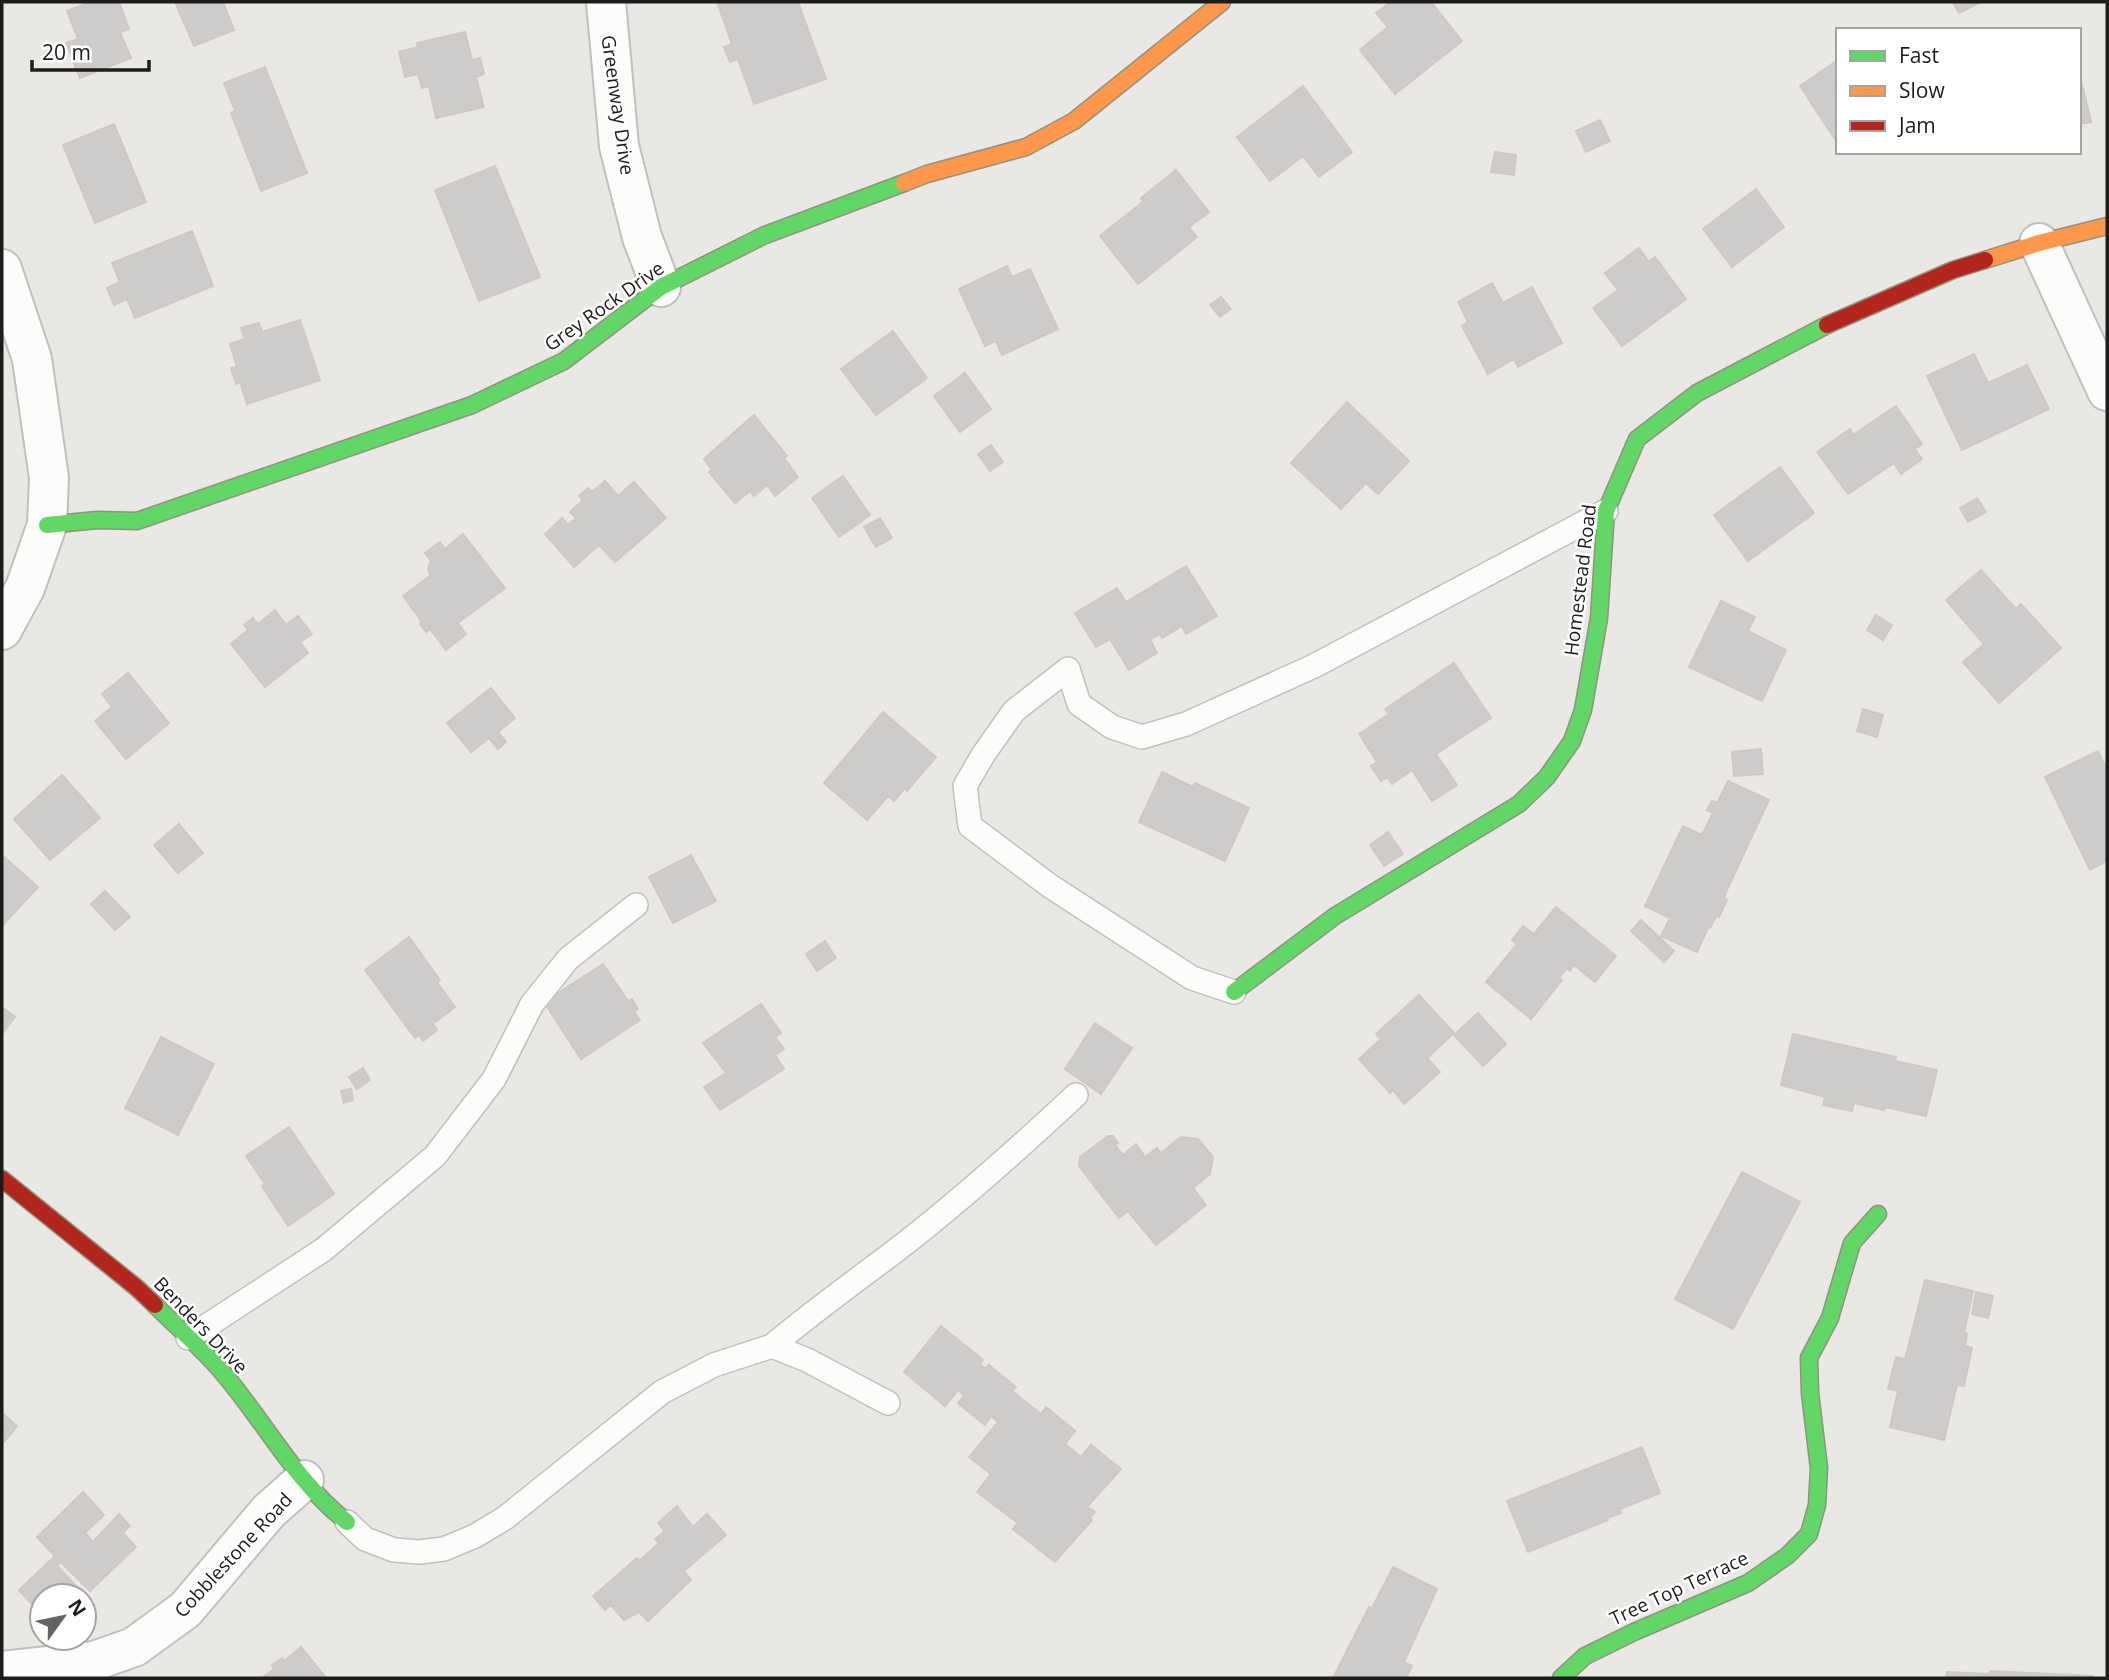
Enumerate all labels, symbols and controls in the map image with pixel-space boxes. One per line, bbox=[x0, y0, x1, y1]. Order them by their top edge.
scale bar bbox=[32, 28, 149, 72]
legend bbox=[1836, 28, 2081, 154]
street label: Greenway Drive bbox=[595, 33, 641, 177]
text: 20 m bbox=[42, 38, 91, 66]
text: Fast bbox=[1899, 41, 1939, 69]
text: Slow bbox=[1899, 76, 1945, 104]
text: Jam bbox=[1897, 111, 1936, 139]
street label: Grey Rock Drive bbox=[539, 255, 669, 357]
street label: Homestead Road bbox=[1558, 503, 1602, 657]
street label: Benders Drive bbox=[148, 1271, 254, 1379]
street label: Cobblestone Road bbox=[168, 1487, 298, 1623]
street label: Tree Top Terrace bbox=[1606, 1545, 1752, 1631]
north arrow bbox=[28, 1582, 98, 1652]
text: N bbox=[62, 1594, 92, 1621]

